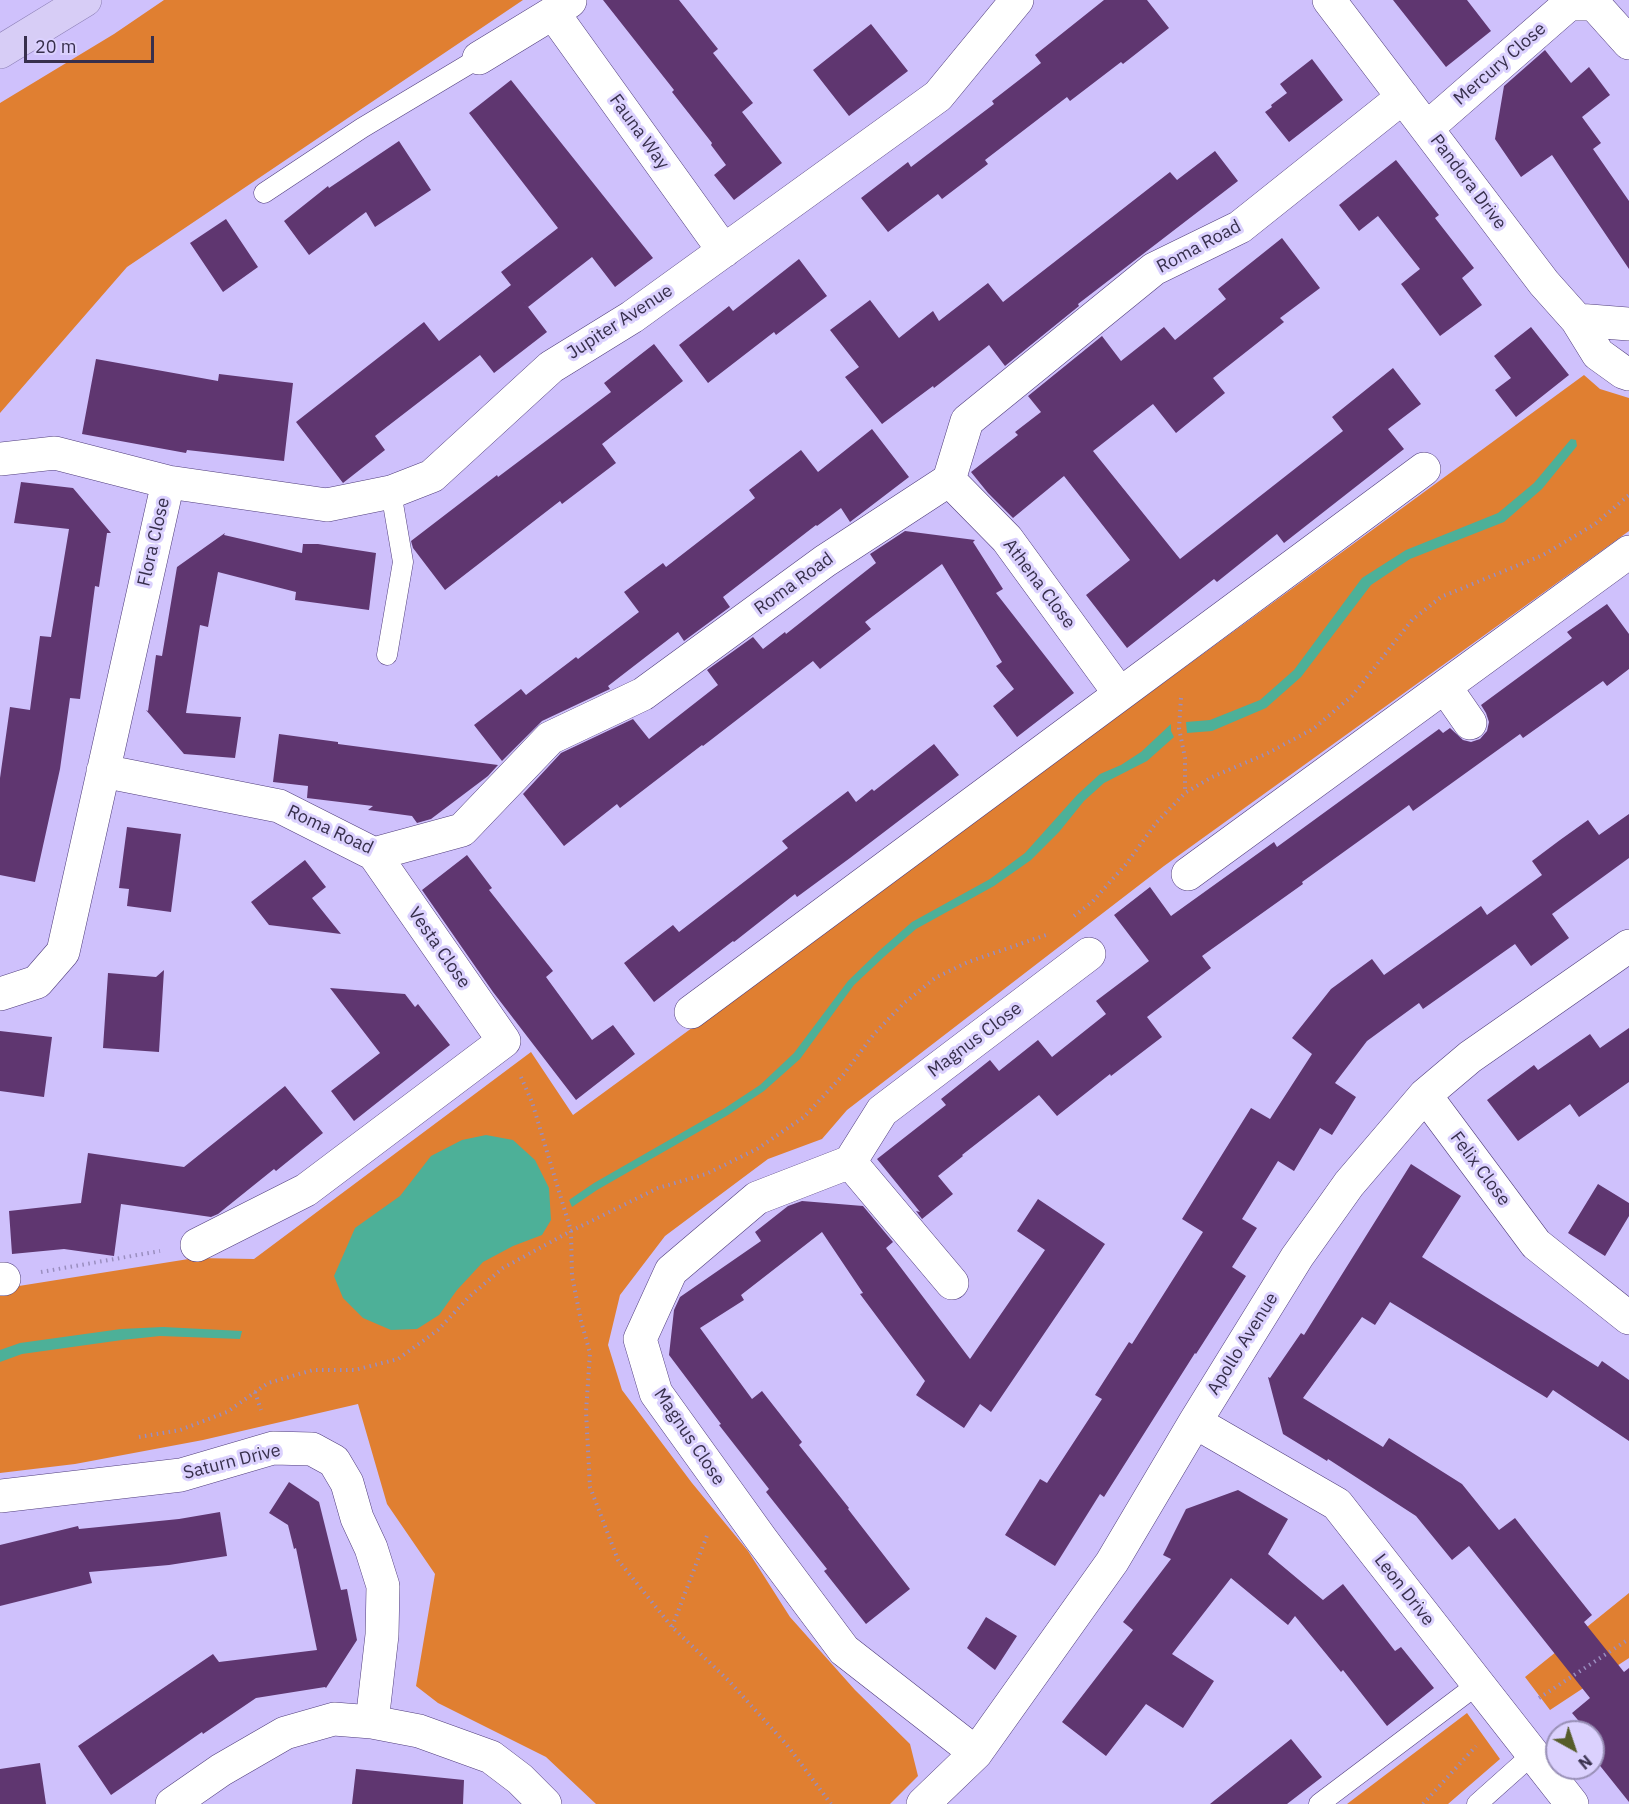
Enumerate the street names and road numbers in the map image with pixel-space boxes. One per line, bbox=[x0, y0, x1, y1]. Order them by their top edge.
street label: Mercury Close bbox=[1449, 18, 1551, 110]
street label: Fauna Way bbox=[605, 90, 673, 174]
street label: Pandora Drive bbox=[1425, 130, 1511, 234]
street label: Roma Road bbox=[1153, 216, 1245, 278]
street label: Jupiter Avenue bbox=[563, 280, 677, 364]
street label: Flora Close bbox=[133, 496, 175, 588]
street label: Athena Close bbox=[998, 535, 1080, 633]
street label: Roma Road bbox=[750, 548, 838, 620]
street label: Roma Road bbox=[284, 801, 376, 859]
street label: Vesta Close bbox=[403, 903, 475, 993]
street label: Magnus Close bbox=[924, 998, 1026, 1082]
street label: Felix Close bbox=[1445, 1128, 1515, 1210]
street label: Apollo Avenue bbox=[1203, 1289, 1283, 1399]
street label: Magnus Close bbox=[649, 1385, 729, 1489]
street label: Saturn Drive bbox=[181, 1439, 283, 1485]
street label: Leon Drive bbox=[1369, 1550, 1439, 1630]

